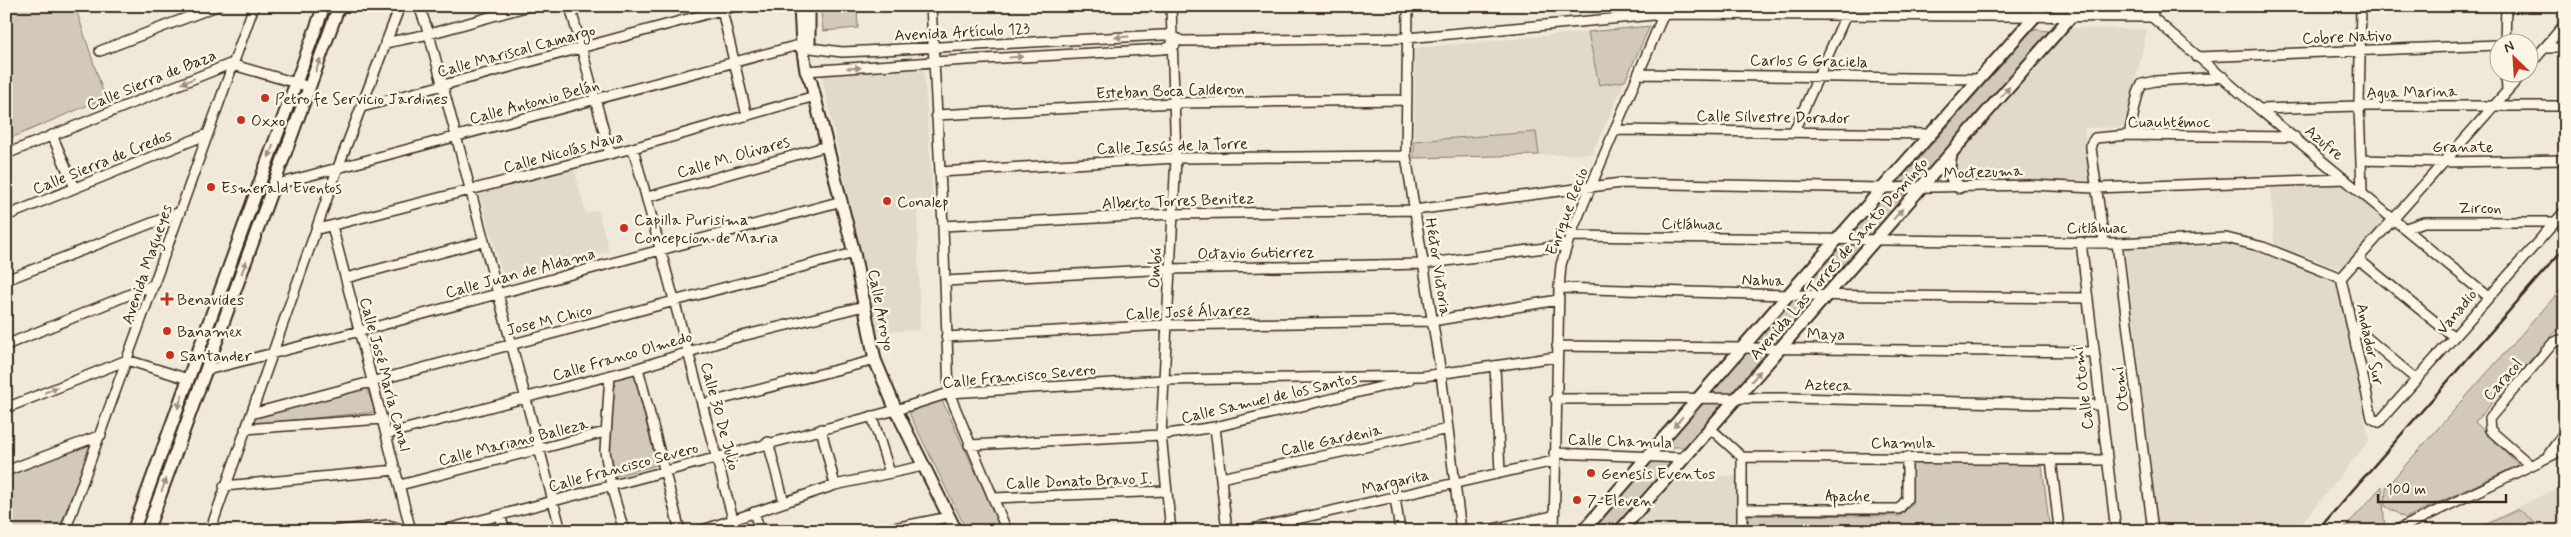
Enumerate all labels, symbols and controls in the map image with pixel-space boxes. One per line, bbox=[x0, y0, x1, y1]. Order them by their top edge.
street label: Avenida Artículo 123 bbox=[894, 18, 1031, 47]
street label: Calle Mariscal Camargo bbox=[435, 20, 598, 84]
street label: Cobre Nativo bbox=[2302, 25, 2393, 50]
north arrow bbox=[2488, 32, 2538, 82]
one-way arrow bbox=[1113, 33, 1129, 41]
text: N bbox=[2501, 37, 2517, 57]
street label: Calle Sierra de Baza bbox=[84, 45, 220, 116]
street label: Carlos G Graciela bbox=[1750, 50, 1868, 73]
one-way arrow bbox=[1009, 53, 1025, 61]
one-way arrow bbox=[314, 57, 322, 72]
one-way arrow bbox=[846, 63, 862, 71]
street label: Calle Antonio Belán bbox=[467, 75, 602, 130]
one-way arrow bbox=[180, 77, 195, 85]
street label: Esteban Boca Calderon bbox=[1095, 78, 1245, 105]
street label: Agua Marina bbox=[2366, 81, 2458, 104]
one-way arrow bbox=[1999, 87, 2011, 99]
place label: Petro fe Servicio Jardines bbox=[275, 89, 448, 110]
marker: Petro fe Servicio Jardines bbox=[259, 92, 271, 104]
street label: Calle Silvestre Dorador bbox=[1696, 106, 1850, 129]
place label: Oxxo bbox=[251, 111, 285, 132]
street label: Cuauhtémoc bbox=[2127, 112, 2211, 133]
marker: Oxxo bbox=[235, 114, 247, 126]
street label: Azufre bbox=[2300, 121, 2348, 166]
street label: Calle Sierra de Credos bbox=[30, 125, 175, 200]
street label: Calle Nicolás Nava bbox=[501, 126, 626, 179]
street label: Calle M. Olivares bbox=[675, 131, 792, 184]
street label: Calle Jesús de la Torre bbox=[1096, 133, 1248, 160]
street label: Granate bbox=[2432, 137, 2494, 158]
one-way arrow bbox=[267, 143, 274, 158]
street label: Avenida Las Torres de Santo Domingo bbox=[1745, 153, 1934, 365]
street label: Moctezuma bbox=[1943, 161, 2023, 184]
street label: Enrique Recio bbox=[1541, 165, 1594, 258]
place label: Esmerald Eventos bbox=[221, 178, 342, 199]
marker: Esmerald Eventos bbox=[205, 181, 217, 193]
street label: Alberto Torres Benitez bbox=[1101, 188, 1255, 215]
place label: Conalep bbox=[897, 192, 949, 213]
marker: Conalep bbox=[881, 195, 893, 207]
street label: Zircon bbox=[2458, 198, 2502, 219]
street label: Avenida Magueyes bbox=[117, 202, 179, 328]
one-way arrow bbox=[1892, 208, 1903, 221]
place label: Capilla Purisima Concepcion de Maria bbox=[634, 210, 778, 249]
street label: Citláhuac bbox=[1661, 213, 1723, 236]
street label: Héctor Victoria bbox=[1419, 216, 1456, 318]
street label: Citláhuac bbox=[2066, 218, 2128, 239]
marker: Capilla Purisima Concepcion de Maria bbox=[618, 222, 630, 234]
street label: Octavio Gutierrez bbox=[1197, 242, 1315, 265]
street label: Calle Juan de Aldama bbox=[443, 243, 598, 304]
street label: Ombú bbox=[1144, 247, 1167, 289]
one-way arrow bbox=[240, 259, 248, 274]
street label: Calle Arroyo bbox=[862, 268, 899, 353]
street label: Nahua bbox=[1741, 269, 1785, 292]
street label: Vanadio bbox=[2432, 285, 2482, 339]
place label: Benavides bbox=[177, 290, 244, 311]
marker: Benavides bbox=[161, 293, 173, 305]
street label: Calle José María Canal bbox=[354, 295, 415, 454]
street label: Jose M Chico bbox=[504, 300, 594, 341]
street label: Calle José Álvarez bbox=[1125, 300, 1251, 325]
street label: Andador Sur bbox=[2351, 301, 2389, 388]
place label: Banamex bbox=[177, 322, 242, 343]
street label: Maya bbox=[1807, 324, 1845, 345]
marker: Banamex bbox=[161, 325, 173, 337]
street label: Calle Franco Olmedo bbox=[550, 326, 695, 386]
street label: Calle Otomí bbox=[2068, 345, 2099, 431]
place label: Santander bbox=[180, 346, 253, 367]
marker: Santander bbox=[164, 349, 176, 361]
street label: Caracol bbox=[2479, 354, 2527, 406]
street label: Calle Francisco Severo bbox=[941, 359, 1097, 394]
street label: Calle 30 De Julio bbox=[695, 360, 744, 473]
street label: Otomí bbox=[2108, 365, 2135, 413]
street label: Calle Samuel de los Santos bbox=[1179, 368, 1360, 429]
one-way arrow bbox=[1750, 369, 1761, 382]
street label: Azteca bbox=[1804, 375, 1852, 396]
one-way arrow bbox=[44, 386, 59, 393]
one-way arrow bbox=[176, 395, 184, 410]
street label: Calle Mariano Balleza bbox=[436, 414, 591, 471]
one-way arrow bbox=[1672, 416, 1684, 428]
street label: Calle Gardenia bbox=[1279, 419, 1384, 461]
street label: Calle Chamula bbox=[1567, 429, 1673, 454]
street label: Chamula bbox=[1871, 433, 1936, 454]
street label: Calle Francisco Severo bbox=[546, 437, 701, 498]
place label: Genesis Eventos bbox=[1601, 464, 1715, 485]
street label: Margarita bbox=[1360, 465, 1431, 501]
marker: Genesis Eventos bbox=[1585, 467, 1597, 479]
street label: Calle Donato Bravo I. bbox=[1006, 468, 1153, 495]
scale bar bbox=[2378, 472, 2506, 504]
one-way arrow bbox=[160, 477, 168, 492]
text: 100 m bbox=[2386, 480, 2426, 500]
street label: Apache bbox=[1825, 486, 1871, 508]
place label: 7-Eleven bbox=[1587, 491, 1653, 512]
marker: 7-Eleven bbox=[1571, 494, 1583, 506]

